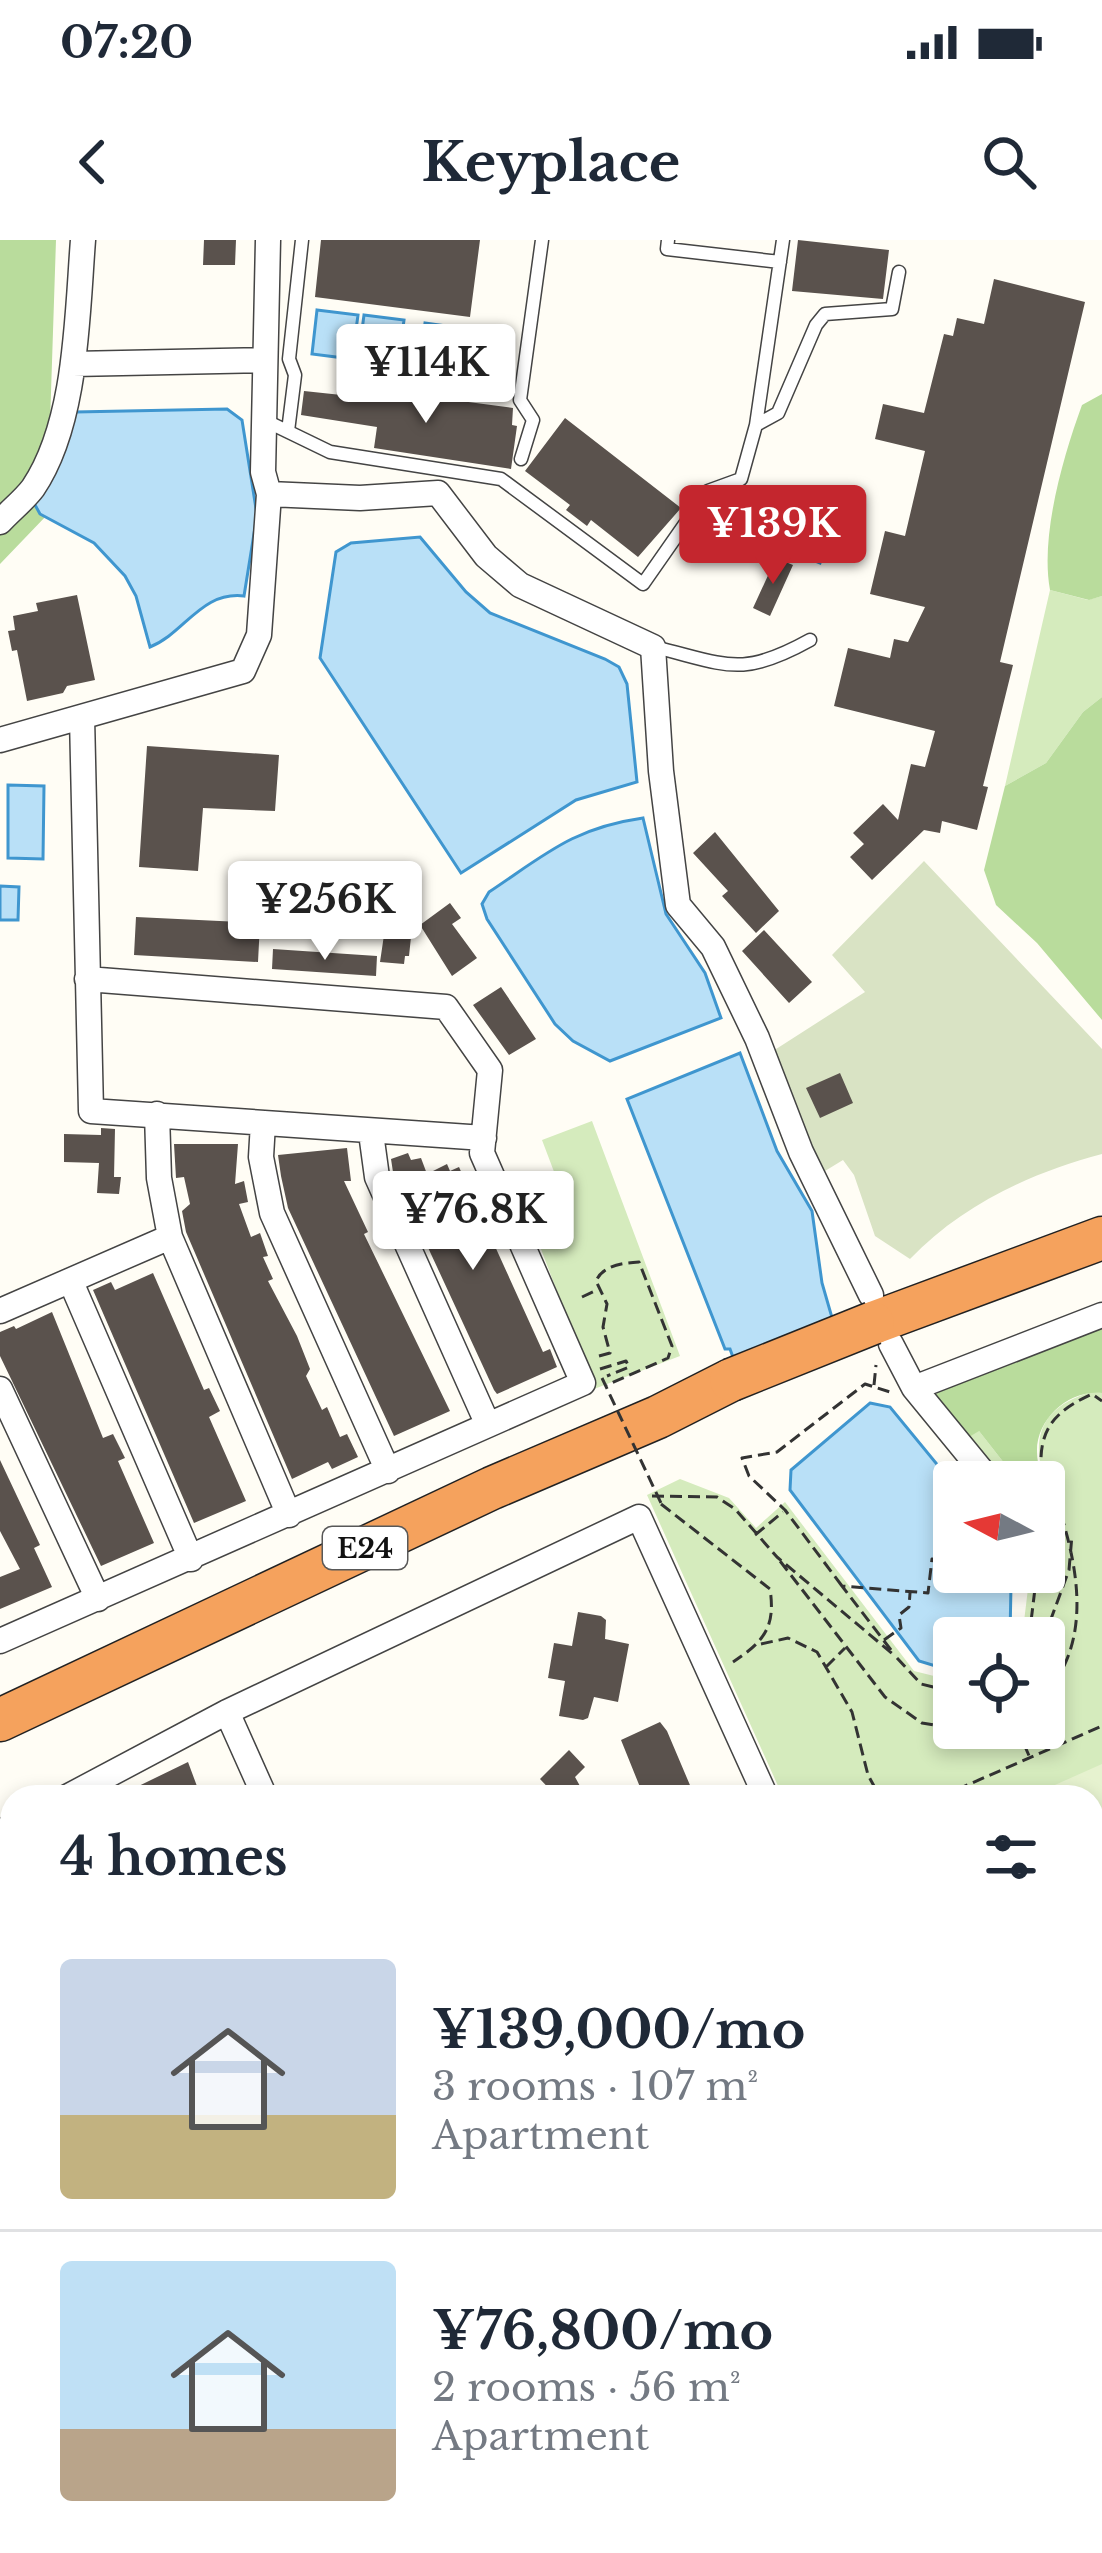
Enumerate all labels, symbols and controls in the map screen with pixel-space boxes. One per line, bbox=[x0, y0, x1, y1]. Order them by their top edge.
text: 07:20 bbox=[60, 14, 193, 70]
icon: back bbox=[60, 129, 126, 195]
text: Keyplace bbox=[422, 129, 680, 196]
icon: search bbox=[976, 129, 1042, 195]
pin: ¥114K bbox=[342, 324, 510, 426]
text: ¥114K bbox=[363, 338, 489, 387]
pin: ¥139K bbox=[689, 485, 857, 587]
text: ¥139K bbox=[706, 499, 840, 548]
pin: ¥256K bbox=[241, 861, 409, 963]
text: ¥256K bbox=[255, 875, 395, 924]
pin: ¥76.8K bbox=[375, 1171, 571, 1273]
text: ¥76.8K bbox=[400, 1185, 546, 1234]
north arrow bbox=[933, 1461, 1065, 1593]
map controls bbox=[933, 1461, 1065, 1749]
road number: E24 bbox=[323, 1527, 407, 1569]
button: locate bbox=[933, 1617, 1065, 1749]
icon: filters bbox=[978, 1824, 1044, 1890]
text: 4 homes bbox=[60, 1826, 288, 1889]
text: ¥139,000/mo bbox=[432, 1999, 805, 2062]
icon: home bbox=[156, 2007, 300, 2151]
text: 3 rooms · 107 m² bbox=[432, 2062, 758, 2111]
text: Apartment bbox=[432, 2111, 649, 2160]
text: ¥76,800/mo bbox=[432, 2300, 773, 2363]
icon: home bbox=[156, 2309, 300, 2453]
text: 2 rooms · 56 m² bbox=[432, 2363, 741, 2412]
text: Apartment bbox=[432, 2412, 649, 2461]

